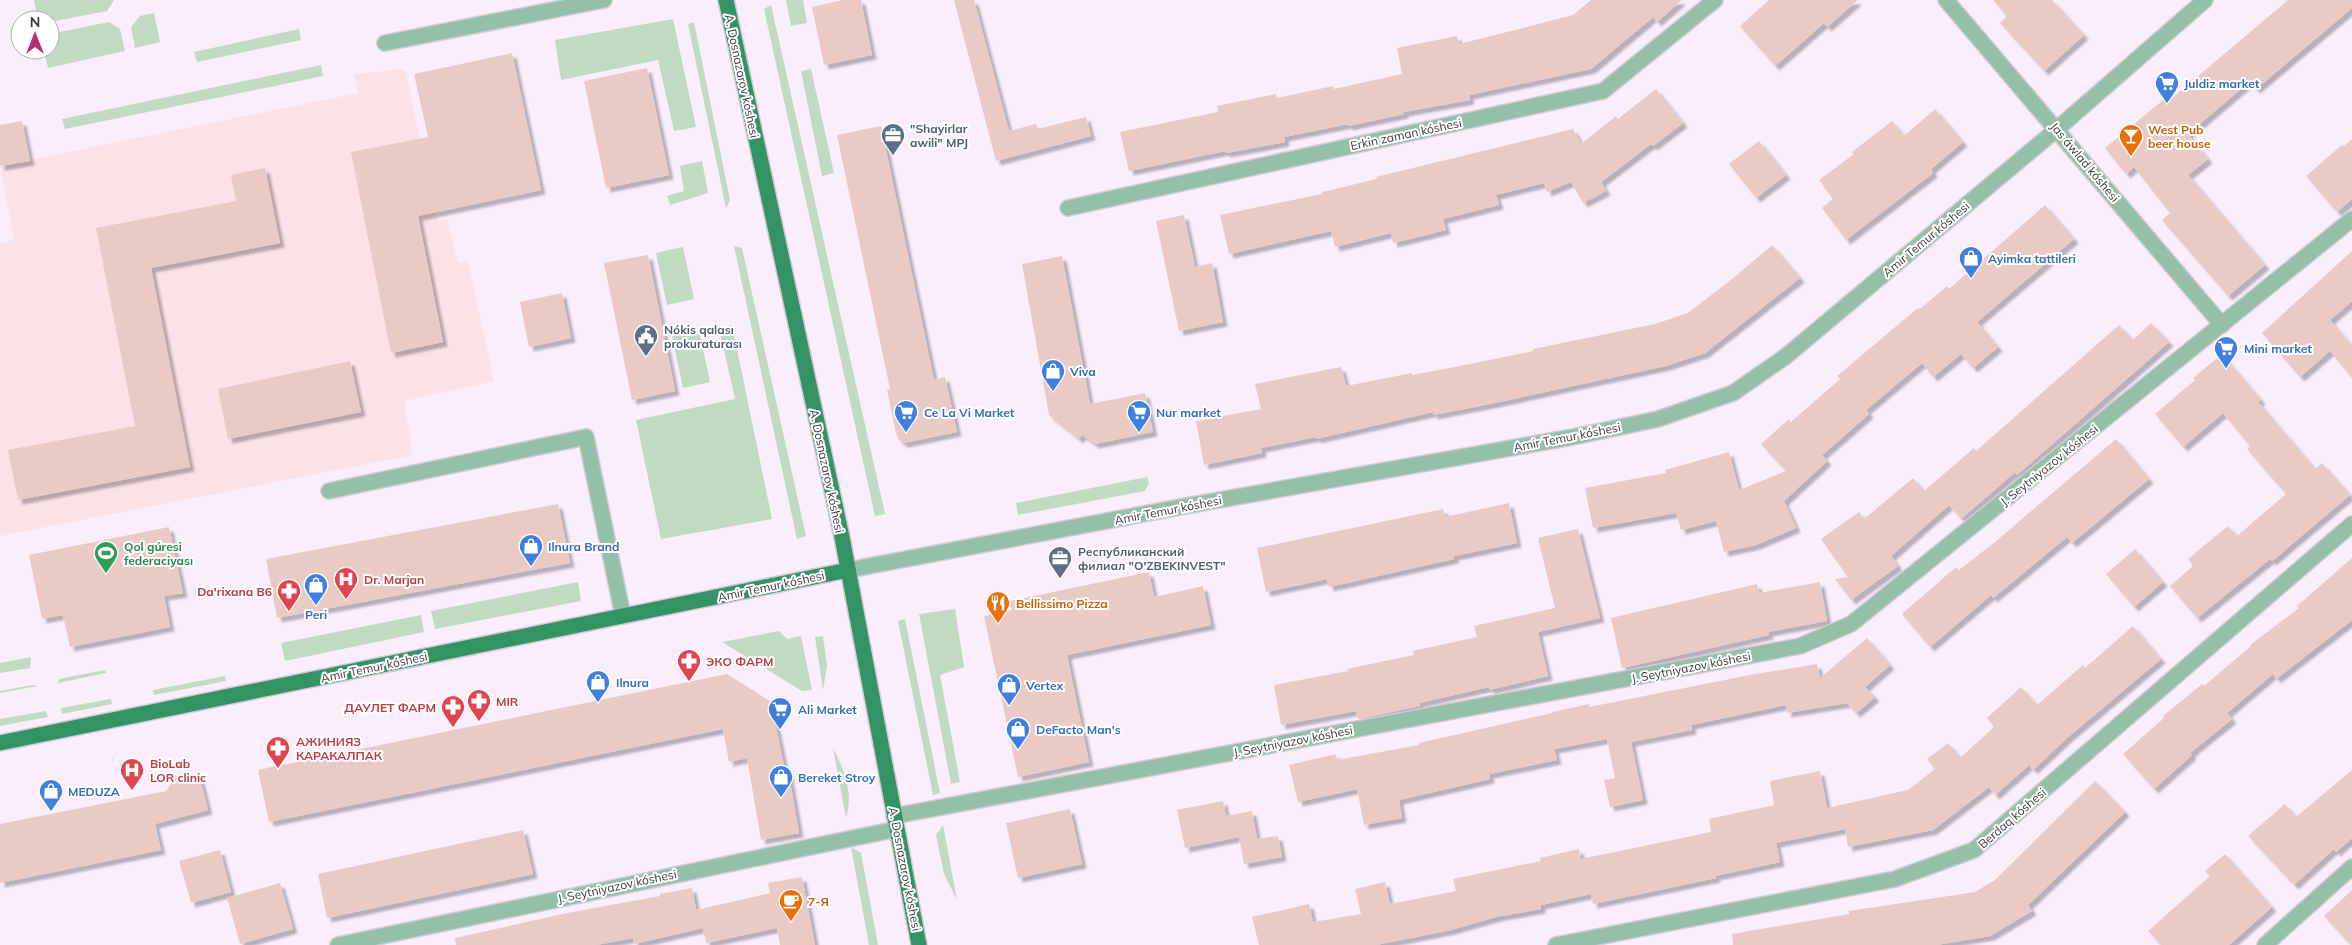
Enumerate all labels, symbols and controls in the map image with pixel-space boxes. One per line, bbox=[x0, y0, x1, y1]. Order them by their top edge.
north arrow bbox=[10, 10, 60, 60]
text: N bbox=[30, 13, 40, 31]
street label: A. Dosnazarov kóshesi bbox=[722, 13, 762, 139]
supermarket icon: Juldiz market bbox=[2154, 70, 2180, 104]
place label: Juldiz market bbox=[2184, 76, 2260, 91]
street label: Erkin zaman kóshesi bbox=[1349, 115, 1463, 153]
street label: Jas áwlad kóshesi bbox=[2047, 119, 2123, 205]
place label: "Shayirlar awili" MPJ bbox=[910, 121, 968, 150]
office icon: "Shayirlar awili" MPJ bbox=[880, 122, 906, 156]
place label: West Pub beer house bbox=[2148, 122, 2211, 151]
bar icon: West Pub beer house bbox=[2118, 123, 2144, 157]
street label: Amir Temur kóshesi bbox=[1880, 198, 1973, 280]
shop icon: Ayimka tattileri bbox=[1958, 245, 1984, 279]
place label: Ayimka tattileri bbox=[1988, 251, 2076, 266]
place label: Nókis qalası prokuraturası bbox=[664, 322, 742, 351]
public building icon: Nókis qalası prokuraturası bbox=[633, 323, 659, 357]
supermarket icon: Mini market bbox=[2213, 335, 2239, 369]
place label: Mini market bbox=[2244, 341, 2312, 356]
shop icon: Viva bbox=[1040, 358, 1066, 392]
place label: Viva bbox=[1069, 364, 1096, 379]
supermarket icon: Ce La Vi Market bbox=[893, 399, 919, 433]
supermarket icon: Nur market bbox=[1126, 399, 1152, 433]
place label: Ce La Vi Market bbox=[924, 405, 1015, 420]
place label: Nur market bbox=[1156, 405, 1221, 420]
street label: A. Dosnazarov kóshesi bbox=[807, 408, 847, 534]
street label: Amir Temur kóshesi bbox=[1512, 419, 1622, 455]
street label: J. Seytniyazov kóshesi bbox=[1997, 421, 2101, 509]
street label: Amir Temur kóshesi bbox=[1113, 492, 1223, 528]
shop icon: Ilnura Brand bbox=[518, 533, 544, 567]
place label: Qol gúresi federaciyası bbox=[124, 539, 193, 568]
place label: Ilnura Brand bbox=[548, 539, 619, 554]
sports icon: Qol gúresi federaciyası bbox=[93, 540, 119, 574]
place label: Республиканский филиал "O'ZBEKINVEST" bbox=[1078, 544, 1226, 573]
office icon: Республиканский филиал "O'ZBEKINVEST" bbox=[1047, 545, 1073, 579]
hospital icon: Dr. Marjan bbox=[333, 566, 359, 600]
street label: Amir Temur kóshesi bbox=[716, 567, 826, 605]
shop icon: Peri bbox=[303, 572, 329, 606]
place label: Dr. Marjan bbox=[364, 572, 424, 587]
pharmacy icon: Da'rixana B6 bbox=[276, 578, 302, 612]
place label: Da'rixana B6 bbox=[197, 584, 272, 599]
restaurant icon: Bellissimo Pizza bbox=[985, 590, 1011, 624]
place label: Bellissimo Pizza bbox=[1016, 596, 1108, 611]
place label: Peri bbox=[305, 607, 327, 622]
street label: Amir Temur kóshesi bbox=[319, 648, 429, 686]
pharmacy icon: ЭКО ФАРМ bbox=[676, 648, 702, 682]
street label: J. Seytniyazov kóshesi bbox=[1630, 648, 1752, 686]
place label: ЭКО ФАРМ bbox=[706, 654, 774, 669]
shop icon: Ilnura bbox=[585, 669, 611, 703]
shop icon: Vertex bbox=[996, 672, 1022, 706]
place label: Ilnura bbox=[616, 675, 649, 690]
place label: Vertex bbox=[1025, 678, 1064, 693]
pharmacy icon: MIR bbox=[466, 688, 492, 722]
pharmacy icon: ДАУЛЕТ ФАРМ bbox=[440, 694, 466, 728]
place label: MIR bbox=[496, 694, 519, 709]
supermarket icon: Ali Market bbox=[767, 696, 793, 730]
place label: ДАУЛЕТ ФАРМ bbox=[344, 700, 436, 715]
place label: Ali Market bbox=[798, 702, 857, 717]
shop icon: DeFacto Man's bbox=[1005, 716, 1031, 750]
place label: DeFacto Man's bbox=[1036, 722, 1121, 737]
street label: J. Seytniyazov kóshesi bbox=[1232, 722, 1354, 760]
place label: АЖИНИЯЗ КАРАКАЛПАК bbox=[296, 734, 383, 763]
pharmacy icon: АЖИНИЯЗ КАРАКАЛПАК bbox=[265, 735, 291, 769]
place label: BioLab LOR clinic bbox=[150, 756, 206, 785]
hospital icon: BioLab LOR clinic bbox=[119, 757, 145, 791]
shop icon: Bereket Stroy bbox=[768, 764, 794, 798]
place label: Bereket Stroy bbox=[798, 770, 876, 785]
shop icon: MEDUZA bbox=[38, 778, 64, 812]
place label: MEDUZA bbox=[68, 784, 120, 799]
street label: Berdaq kóshesi bbox=[1975, 784, 2049, 852]
street label: A. Dosnazarov kóshesi bbox=[886, 806, 924, 932]
street label: J. Seytniyazov kóshesi bbox=[556, 866, 678, 906]
cafe icon: 7-Я bbox=[778, 888, 804, 922]
place label: 7-Я bbox=[808, 894, 829, 909]

